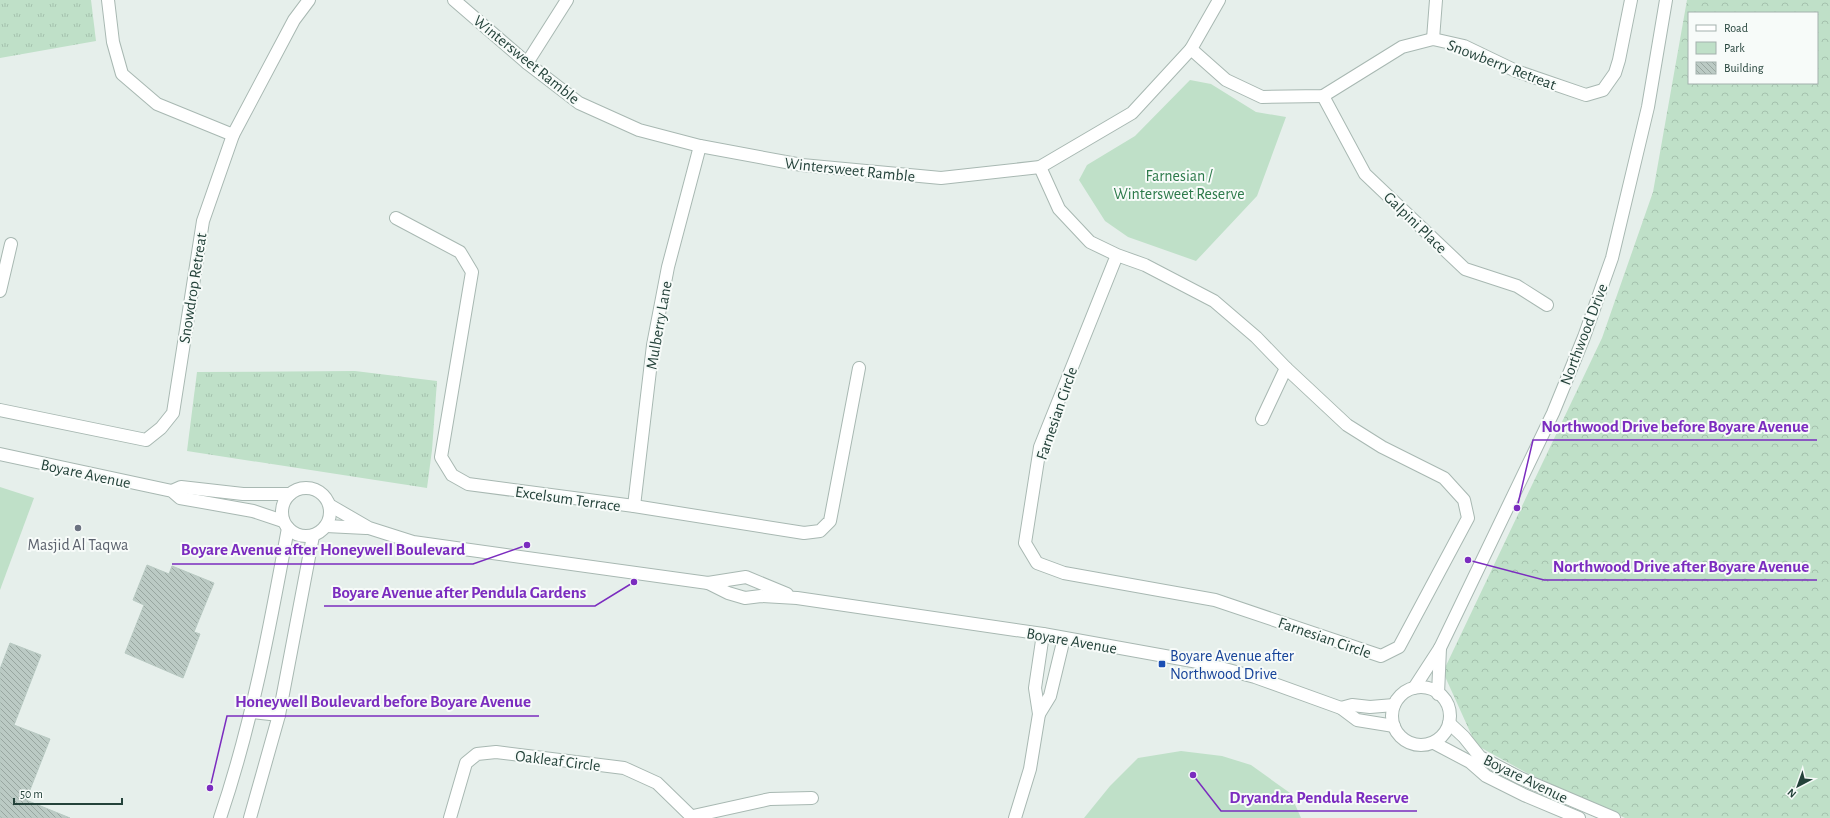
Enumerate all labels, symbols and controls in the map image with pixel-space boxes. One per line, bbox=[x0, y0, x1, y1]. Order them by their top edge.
street label: Wintersweet Ramble bbox=[470, 12, 582, 107]
legend bbox=[1688, 12, 1818, 84]
text: Road bbox=[1724, 22, 1748, 34]
street label: Snowberry Retreat bbox=[1445, 37, 1558, 94]
text: Park bbox=[1724, 42, 1745, 54]
text: Building bbox=[1724, 62, 1764, 74]
street label: Wintersweet Ramble bbox=[784, 155, 916, 185]
park label: Farnesian / Wintersweet Reserve bbox=[1113, 168, 1245, 202]
street label: Galpini Place bbox=[1381, 189, 1450, 257]
street label: Snowdrop Retreat bbox=[176, 232, 210, 345]
street label: Mulberry Lane bbox=[643, 280, 676, 371]
street label: Northwood Drive bbox=[1557, 282, 1611, 387]
street label: Farnesian Circle bbox=[1034, 365, 1080, 462]
callout: Northwood Drive before Boyare Avenue bbox=[1533, 411, 1817, 440]
text: Northwood Drive before Boyare Avenue bbox=[1541, 418, 1809, 436]
street label: Boyare Avenue bbox=[39, 457, 132, 492]
street label: Excelsum Terrace bbox=[514, 484, 622, 514]
marker: Masjid Al Taqwa bbox=[73, 523, 83, 533]
callout: Boyare Avenue after Honeywell Boulevard bbox=[172, 535, 473, 564]
place label: Masjid Al Taqwa bbox=[28, 537, 128, 554]
text: Boyare Avenue after Honeywell Boulevard bbox=[181, 541, 465, 559]
callout: Northwood Drive after Boyare Avenue bbox=[1544, 551, 1817, 580]
text: Northwood Drive after Boyare Avenue bbox=[1553, 558, 1809, 576]
callout: Boyare Avenue after Pendula Gardens bbox=[324, 577, 595, 606]
text: Boyare Avenue after Pendula Gardens bbox=[332, 584, 587, 602]
street label: Farnesian Circle bbox=[1276, 615, 1373, 661]
street label: Boyare Avenue bbox=[1025, 625, 1118, 658]
place label: Boyare Avenue after Northwood Drive bbox=[1170, 648, 1295, 682]
marker: Boyare Avenue after Northwood Drive bbox=[1157, 659, 1167, 669]
callout: Honeywell Boulevard before Boyare Avenue bbox=[227, 687, 539, 716]
text: Honeywell Boulevard before Boyare Avenue bbox=[235, 693, 531, 711]
street label: Oakleaf Circle bbox=[514, 748, 601, 774]
street label: Boyare Avenue bbox=[1480, 752, 1570, 807]
north arrow bbox=[1778, 766, 1818, 806]
scale bar bbox=[14, 780, 122, 806]
callout: Dryandra Pendula Reserve bbox=[1221, 782, 1417, 811]
text: N bbox=[1785, 787, 1798, 800]
text: 50 m bbox=[20, 788, 43, 800]
text: Dryandra Pendula Reserve bbox=[1229, 789, 1409, 807]

